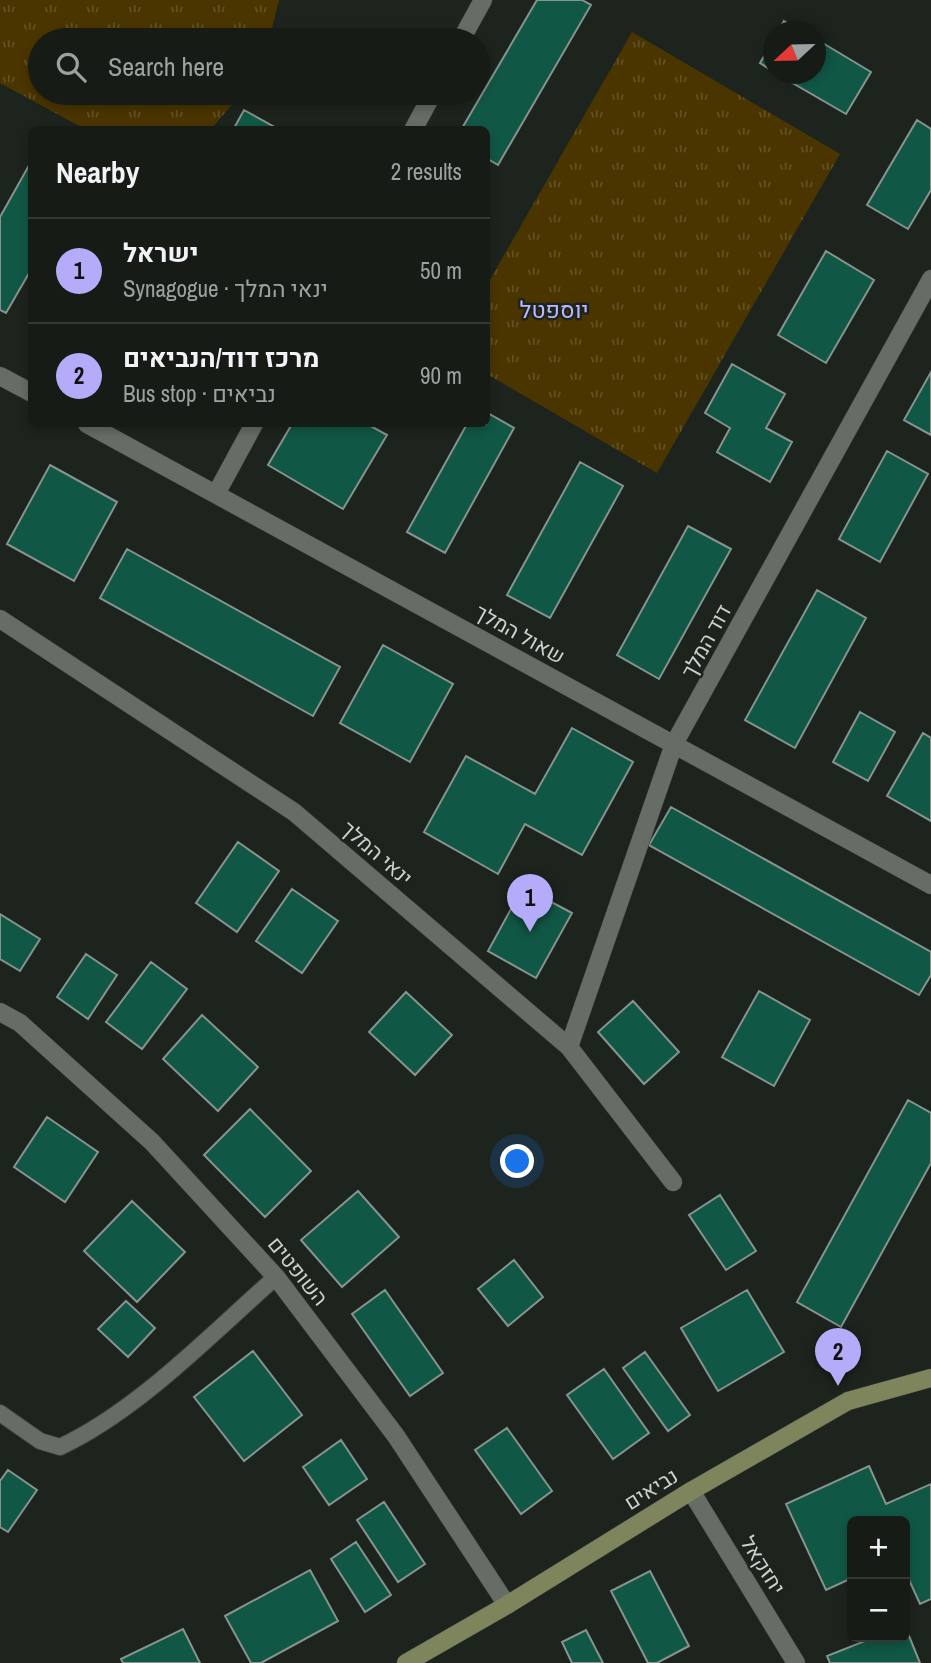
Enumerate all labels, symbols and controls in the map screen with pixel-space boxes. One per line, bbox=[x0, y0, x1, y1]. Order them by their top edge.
north arrow bbox=[763, 21, 826, 84]
search box bbox=[28, 28, 490, 105]
icon: search bbox=[52, 48, 90, 86]
text: Search here bbox=[108, 49, 224, 84]
text: Nearby bbox=[56, 152, 139, 192]
text: 2 results bbox=[391, 156, 462, 187]
text: ישראל bbox=[123, 235, 199, 270]
text: 1 bbox=[74, 255, 84, 286]
text: 50 m bbox=[420, 255, 462, 286]
text: Synagogue · ינאי המלך bbox=[123, 273, 328, 304]
district label: יוספטל bbox=[520, 294, 588, 325]
text: מרכז דוד/הנביאים bbox=[123, 340, 320, 375]
text: 2 bbox=[74, 360, 84, 391]
text: 90 m bbox=[420, 360, 462, 391]
text: Bus stop · נביאים bbox=[123, 378, 276, 409]
street label: שאול המלך bbox=[470, 597, 570, 671]
street label: דוד המלך bbox=[674, 599, 738, 683]
street label: ינאי המלך bbox=[335, 814, 419, 892]
pin: 1 bbox=[507, 874, 553, 932]
your location bbox=[500, 1144, 534, 1178]
street label: השופטים bbox=[261, 1230, 335, 1312]
pin: 2 bbox=[815, 1328, 861, 1386]
street label: נביאים bbox=[619, 1461, 683, 1517]
map controls bbox=[847, 1516, 910, 1642]
button: + bbox=[847, 1516, 910, 1579]
street label: יחזקאל bbox=[734, 1530, 792, 1600]
button: − bbox=[847, 1579, 910, 1642]

